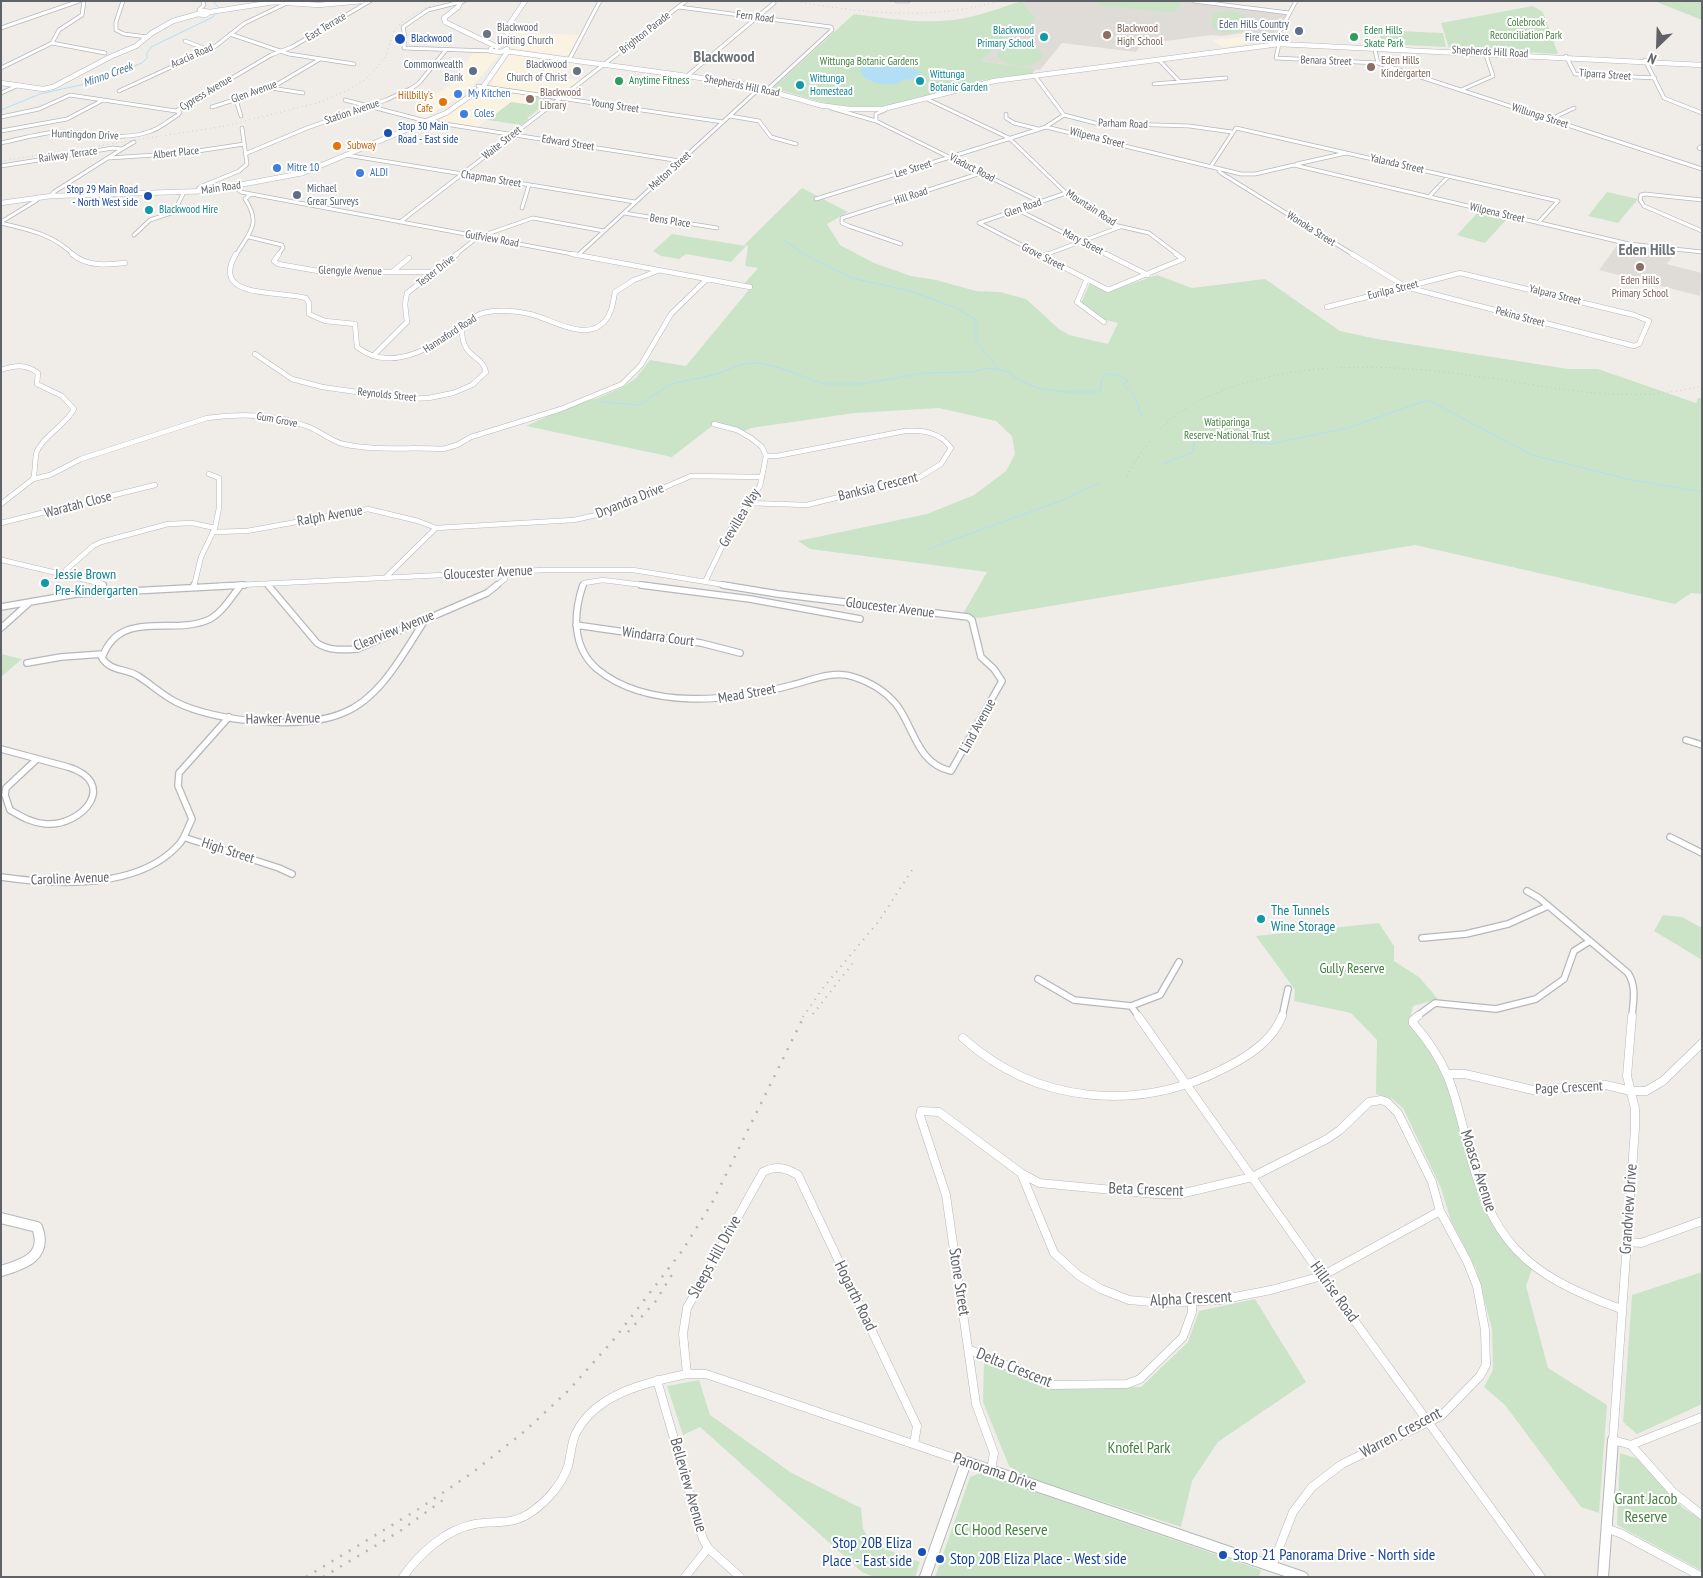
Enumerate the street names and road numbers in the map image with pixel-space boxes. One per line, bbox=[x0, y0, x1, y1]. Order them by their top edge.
street label: Fern Road bbox=[735, 8, 775, 26]
street label: Brighton Parade bbox=[617, 9, 673, 57]
street label: East Terrace bbox=[303, 10, 349, 44]
street label: Acacia Road bbox=[169, 41, 215, 71]
street label: Shepherds Hill Road bbox=[1451, 43, 1529, 61]
street label: Benara Street bbox=[1300, 54, 1352, 68]
street label: Tiparra Street bbox=[1579, 67, 1631, 83]
street label: Cypress Avenue bbox=[177, 72, 235, 114]
street label: Shepherds Hill Road bbox=[703, 72, 781, 100]
street label: Glen Avenue bbox=[229, 78, 279, 106]
street label: Station Avenue bbox=[323, 96, 381, 128]
street label: Young Street bbox=[590, 96, 640, 116]
street label: Willunga Street bbox=[1510, 101, 1570, 131]
street label: Parham Road bbox=[1098, 117, 1148, 131]
street label: Waite Street bbox=[480, 124, 524, 162]
street label: Wilpena Street bbox=[1068, 125, 1126, 151]
street label: Huntingdon Drive bbox=[51, 127, 119, 143]
street label: Edward Street bbox=[541, 132, 595, 154]
street label: Railway Terrace bbox=[38, 144, 98, 166]
street label: Albert Place bbox=[152, 144, 200, 162]
street label: Melton Street bbox=[646, 149, 694, 193]
street label: Viaduct Road bbox=[947, 151, 997, 185]
street label: Yalanda Street bbox=[1369, 151, 1425, 177]
street label: Lee Street bbox=[893, 157, 933, 181]
street label: Chapman Street bbox=[460, 168, 522, 190]
street label: Main Road bbox=[200, 179, 242, 197]
street label: Hill Road bbox=[893, 184, 929, 208]
street label: Mountain Road bbox=[1063, 187, 1119, 229]
street label: Glen Road bbox=[1003, 196, 1043, 220]
street label: Wilpena Street bbox=[1468, 200, 1526, 226]
street label: Wonoka Street bbox=[1284, 209, 1338, 249]
street label: Bens Place bbox=[649, 211, 691, 231]
street label: Mary Street bbox=[1061, 226, 1105, 258]
street label: Gulfview Road bbox=[464, 228, 520, 250]
street label: Grove Street bbox=[1019, 240, 1067, 274]
street label: Tester Drive bbox=[414, 252, 458, 290]
street label: Glengyle Avenue bbox=[318, 264, 382, 278]
street label: Eurilpa Street bbox=[1366, 277, 1420, 303]
street label: Yalpara Street bbox=[1528, 282, 1582, 308]
street label: Pekina Street bbox=[1494, 304, 1546, 330]
street label: Hannaford Road bbox=[421, 312, 479, 356]
street label: Reynolds Street bbox=[357, 385, 417, 405]
street label: Gum Grove bbox=[255, 410, 299, 430]
street label: Banksia Crescent bbox=[837, 469, 919, 505]
street label: Dryandra Drive bbox=[593, 480, 667, 522]
street label: Grevillea Way bbox=[716, 486, 764, 550]
street label: Waratah Close bbox=[43, 488, 113, 522]
street label: Ralph Avenue bbox=[296, 502, 364, 530]
street label: Gloucester Avenue bbox=[443, 562, 533, 584]
street label: Gloucester Avenue bbox=[845, 594, 935, 622]
street label: Clearview Avenue bbox=[351, 607, 437, 655]
street label: Windarra Court bbox=[621, 624, 695, 650]
street label: Mead Street bbox=[717, 681, 777, 707]
street label: Lind Avenue bbox=[956, 696, 1000, 756]
street label: Hawker Avenue bbox=[246, 710, 320, 728]
street label: High Street bbox=[199, 835, 257, 867]
street label: Caroline Avenue bbox=[31, 869, 109, 889]
street label: Page Crescent bbox=[1535, 1078, 1603, 1098]
street label: Moasca Avenue bbox=[1456, 1128, 1500, 1214]
street label: Grandview Drive bbox=[1616, 1163, 1642, 1255]
street label: Beta Crescent bbox=[1108, 1179, 1184, 1201]
street label: Sleeps Hill Drive bbox=[684, 1212, 746, 1302]
street label: Stone Street bbox=[944, 1247, 974, 1317]
street label: Hogarth Road bbox=[830, 1258, 880, 1334]
street label: Hillrise Road bbox=[1306, 1258, 1362, 1326]
street label: Alpha Crescent bbox=[1150, 1287, 1232, 1311]
street label: Delta Crescent bbox=[973, 1344, 1055, 1392]
street label: Warren Crescent bbox=[1357, 1404, 1445, 1462]
street label: Belleview Avenue bbox=[665, 1436, 711, 1534]
street label: Panorama Drive bbox=[951, 1449, 1039, 1495]

